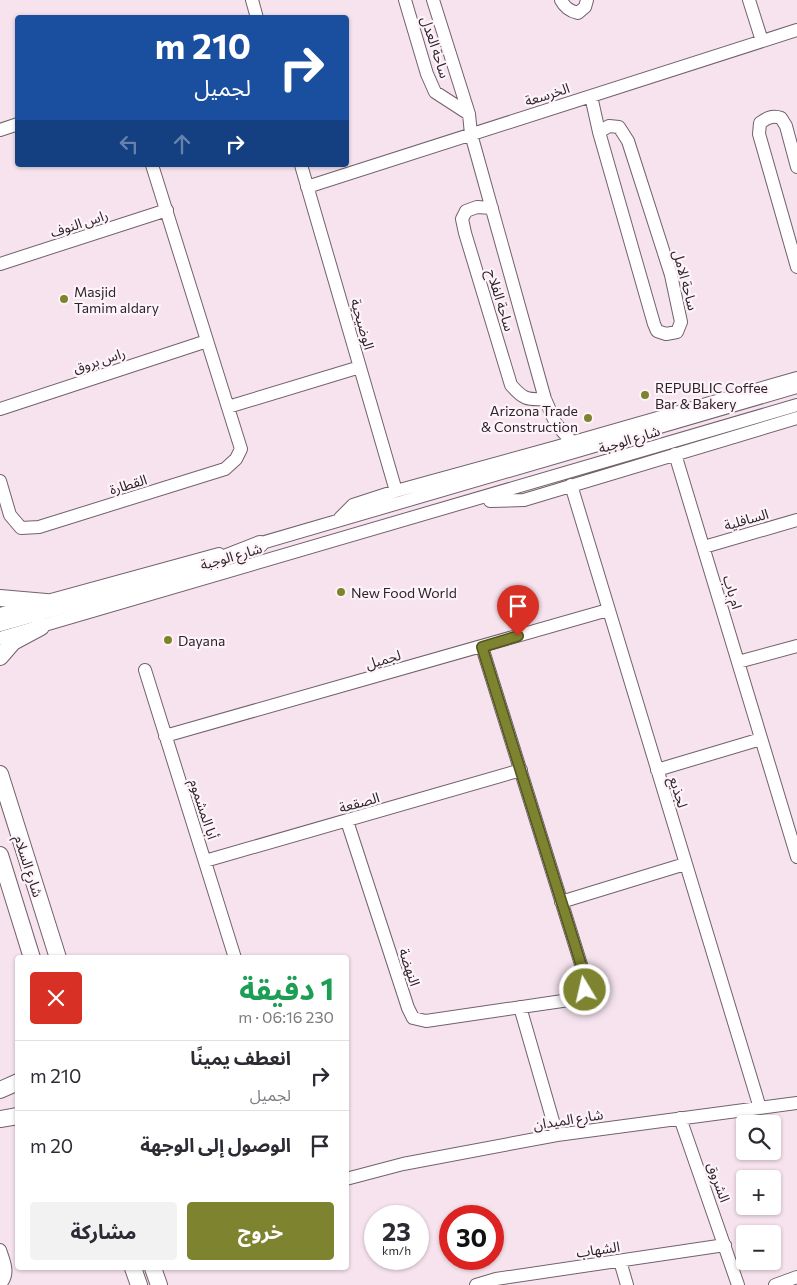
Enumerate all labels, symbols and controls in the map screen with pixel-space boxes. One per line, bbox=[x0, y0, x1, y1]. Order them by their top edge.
street label: ساحة العدل bbox=[417, 14, 454, 80]
text: 210 m bbox=[155, 23, 251, 66]
icon: right bbox=[269, 35, 334, 100]
text: لجميل bbox=[194, 74, 251, 101]
street label: الخرسعة bbox=[522, 79, 572, 110]
icon: left bbox=[115, 130, 143, 158]
icon: ahead bbox=[168, 130, 196, 158]
icon: right bbox=[221, 130, 249, 158]
street label: راس النوف bbox=[48, 206, 110, 241]
street label: ساحة الامل bbox=[669, 248, 702, 312]
street label: ساحة الفلاح bbox=[481, 267, 518, 334]
place label: Masjid Tamim aldary bbox=[74, 283, 159, 316]
marker: Masjid Tamim aldary bbox=[58, 293, 70, 305]
street label: الوضيحية bbox=[347, 296, 378, 352]
street label: راس بروق bbox=[71, 344, 128, 377]
place label: REPUBLIC Coffee Bar & Bakery bbox=[655, 379, 768, 412]
marker: REPUBLIC Coffee Bar & Bakery bbox=[639, 389, 651, 401]
place label: Arizona Trade & Construction bbox=[481, 402, 578, 435]
marker: Arizona Trade & Construction bbox=[582, 412, 594, 424]
street label: شارع الوجبة bbox=[596, 422, 663, 459]
street label: القطارة bbox=[107, 470, 149, 499]
street label: السافلية bbox=[722, 505, 770, 534]
street label: شارع الوجبة bbox=[198, 539, 265, 576]
street label: ام باب bbox=[717, 573, 746, 612]
place label: New Food World bbox=[351, 584, 457, 601]
pin bbox=[497, 585, 539, 636]
marker: New Food World bbox=[335, 586, 347, 598]
icon: arrive bbox=[504, 592, 532, 620]
place label: Dayana bbox=[178, 632, 225, 649]
marker: Dayana bbox=[162, 634, 174, 646]
street label: لجميل bbox=[363, 646, 403, 673]
street label: لجذيع bbox=[663, 774, 692, 810]
street label: أبا المشموم bbox=[183, 777, 222, 843]
street label: الصقعة bbox=[337, 788, 381, 816]
street label: شارع السلام bbox=[8, 833, 47, 900]
street label: النهضة bbox=[395, 946, 424, 988]
position arrow bbox=[558, 963, 610, 1015]
text: 1 دقيقة bbox=[239, 969, 334, 1006]
button: close bbox=[30, 972, 82, 1024]
text: 230 m · 06:16 bbox=[238, 1007, 334, 1026]
text: انعطف يمينًا bbox=[190, 1046, 291, 1069]
icon: right bbox=[306, 1062, 334, 1090]
text: 210 m bbox=[30, 1064, 81, 1087]
text: لجميل bbox=[250, 1085, 291, 1104]
street label: شارع الميدان bbox=[532, 1105, 605, 1136]
map controls bbox=[736, 1115, 781, 1270]
button: search bbox=[736, 1115, 781, 1160]
icon: arrive bbox=[306, 1132, 334, 1160]
text: الوصول إلى الوجهة bbox=[140, 1133, 291, 1156]
text: 20 m bbox=[30, 1134, 73, 1157]
street label: الشروق bbox=[703, 1160, 734, 1205]
button: + bbox=[736, 1170, 781, 1215]
button: مشاركة bbox=[30, 1202, 177, 1260]
button: خروج bbox=[187, 1202, 334, 1260]
speed limit sign: 30 bbox=[439, 1205, 504, 1270]
text: 23 bbox=[382, 1216, 411, 1246]
button: − bbox=[736, 1225, 781, 1270]
street label: الشهاب bbox=[575, 1238, 621, 1261]
text: km/h bbox=[382, 1243, 411, 1257]

